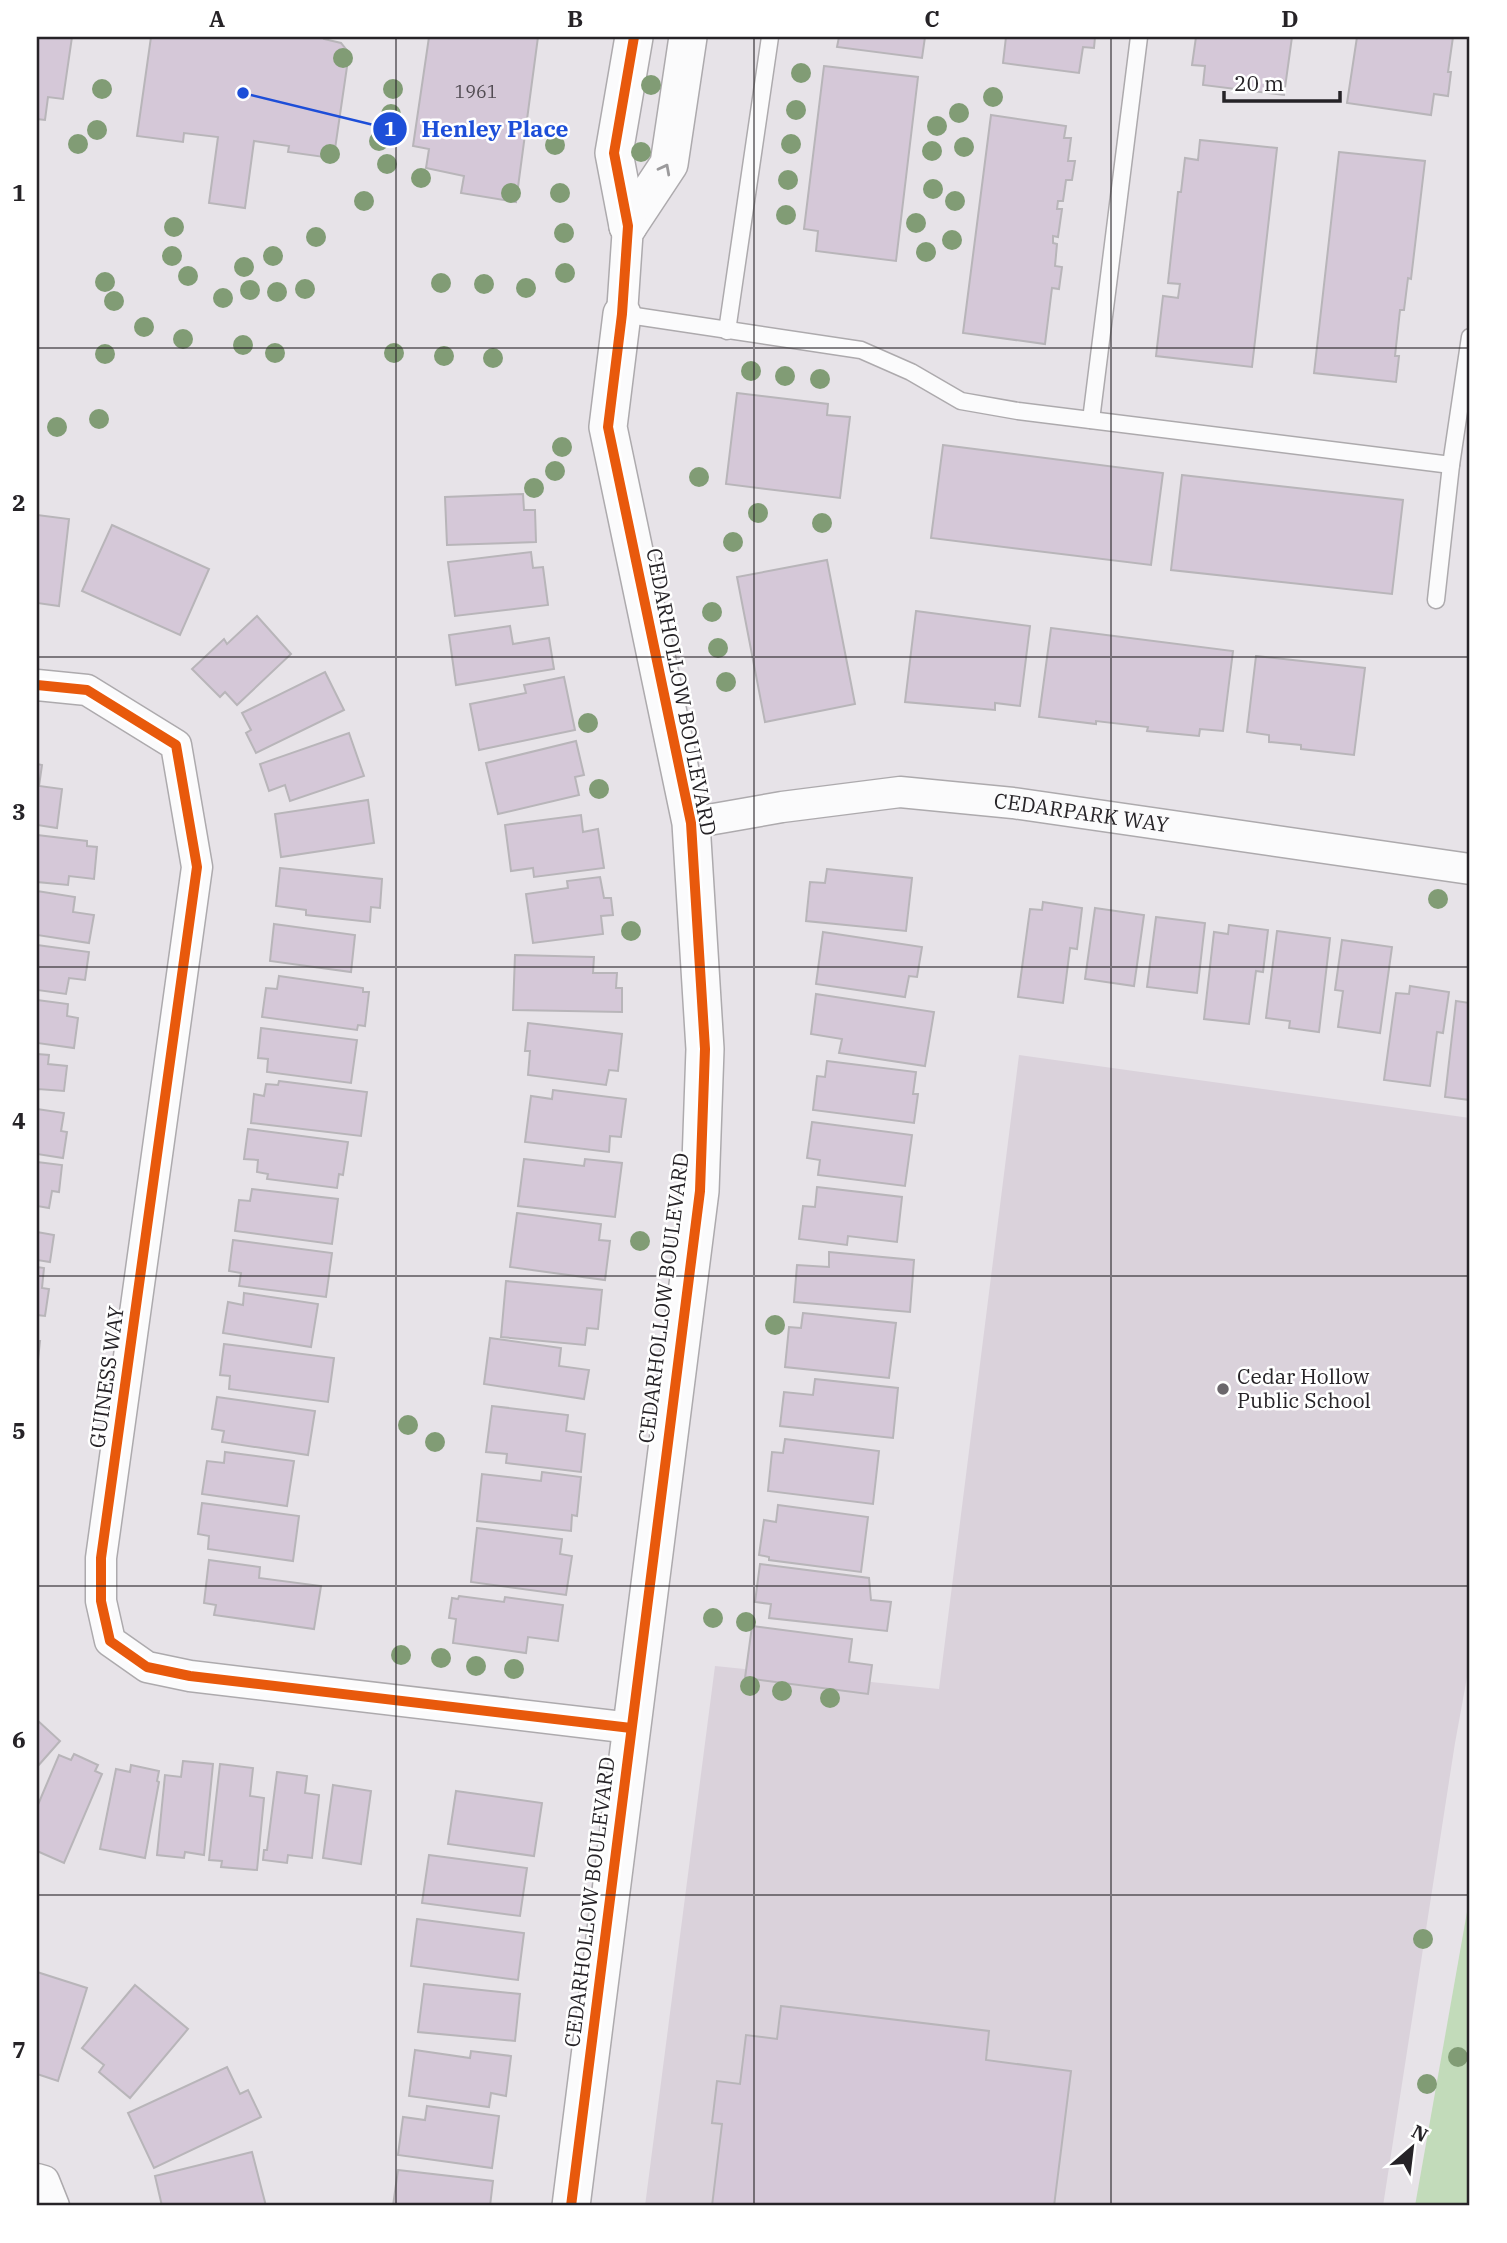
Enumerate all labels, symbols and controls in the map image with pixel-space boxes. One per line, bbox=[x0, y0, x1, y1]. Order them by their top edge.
text: A bbox=[209, 3, 225, 33]
text: B bbox=[567, 3, 583, 33]
text: C bbox=[924, 3, 940, 33]
text: D bbox=[1281, 3, 1299, 33]
scale bar bbox=[1224, 60, 1339, 104]
text: 20 m bbox=[1234, 69, 1284, 97]
house number: 1961 bbox=[454, 80, 498, 103]
callout: Henley Place bbox=[372, 107, 582, 151]
text: Henley Place bbox=[421, 113, 569, 143]
text: 1 bbox=[384, 114, 396, 142]
one-way arrow bbox=[656, 164, 670, 177]
text: 1 bbox=[12, 177, 26, 207]
text: 2 bbox=[12, 487, 26, 517]
street label: CEDARHOLLOW BOULEVARD bbox=[640, 546, 724, 838]
street label: CEDARPARK WAY bbox=[993, 786, 1171, 838]
text: 3 bbox=[12, 796, 26, 826]
text: 4 bbox=[12, 1105, 26, 1135]
street label: CEDARHOLLOW BOULEVARD bbox=[631, 1151, 695, 1445]
street label: GUINESS WAY bbox=[82, 1304, 130, 1450]
place label: Cedar Hollow Public School bbox=[1237, 1362, 1371, 1414]
marker: Cedar Hollow Public School bbox=[1215, 1381, 1231, 1397]
text: 5 bbox=[12, 1415, 26, 1445]
text: 6 bbox=[12, 1724, 26, 1754]
street label: CEDARHOLLOW BOULEVARD bbox=[557, 1755, 621, 2049]
text: 7 bbox=[12, 2034, 26, 2064]
north arrow bbox=[1378, 2114, 1448, 2184]
text: N bbox=[1408, 2119, 1432, 2147]

